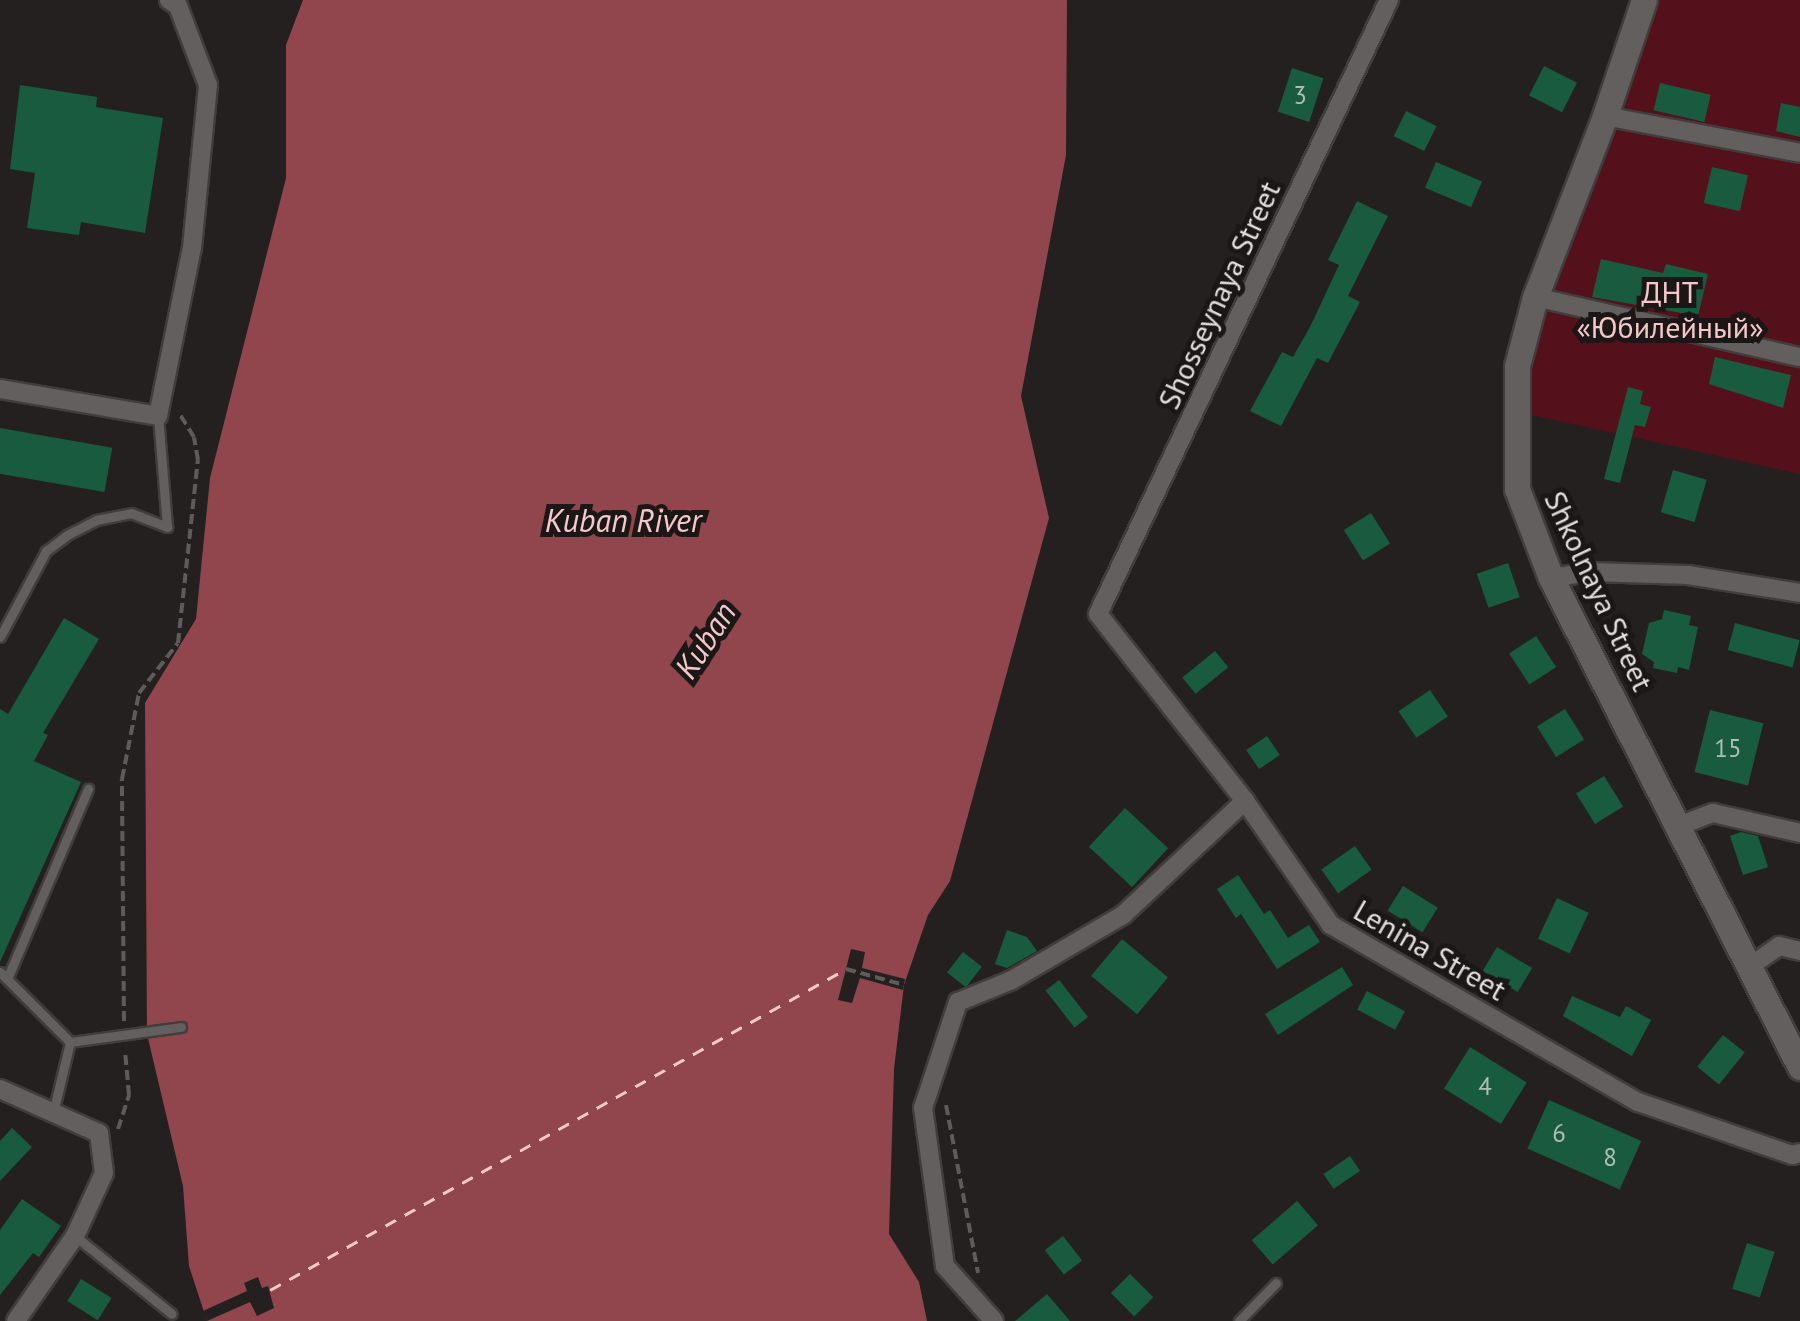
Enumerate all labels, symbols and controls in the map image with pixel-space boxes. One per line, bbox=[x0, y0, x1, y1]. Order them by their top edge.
house number: 3 bbox=[1293, 80, 1307, 110]
street label: Shosseynaya Street bbox=[1150, 175, 1288, 415]
park label: ДНТ «Юбилейный» bbox=[1576, 274, 1764, 344]
street label: Shkolnaya Street bbox=[1537, 486, 1661, 696]
water label: Kuban River bbox=[545, 501, 701, 539]
water label: Kuban bbox=[666, 595, 744, 685]
house number: 15 bbox=[1714, 733, 1742, 763]
street label: Lenina Street bbox=[1348, 892, 1512, 1008]
house number: 4 bbox=[1478, 1071, 1492, 1101]
house number: 6 bbox=[1552, 1118, 1566, 1148]
house number: 8 bbox=[1603, 1142, 1617, 1172]

